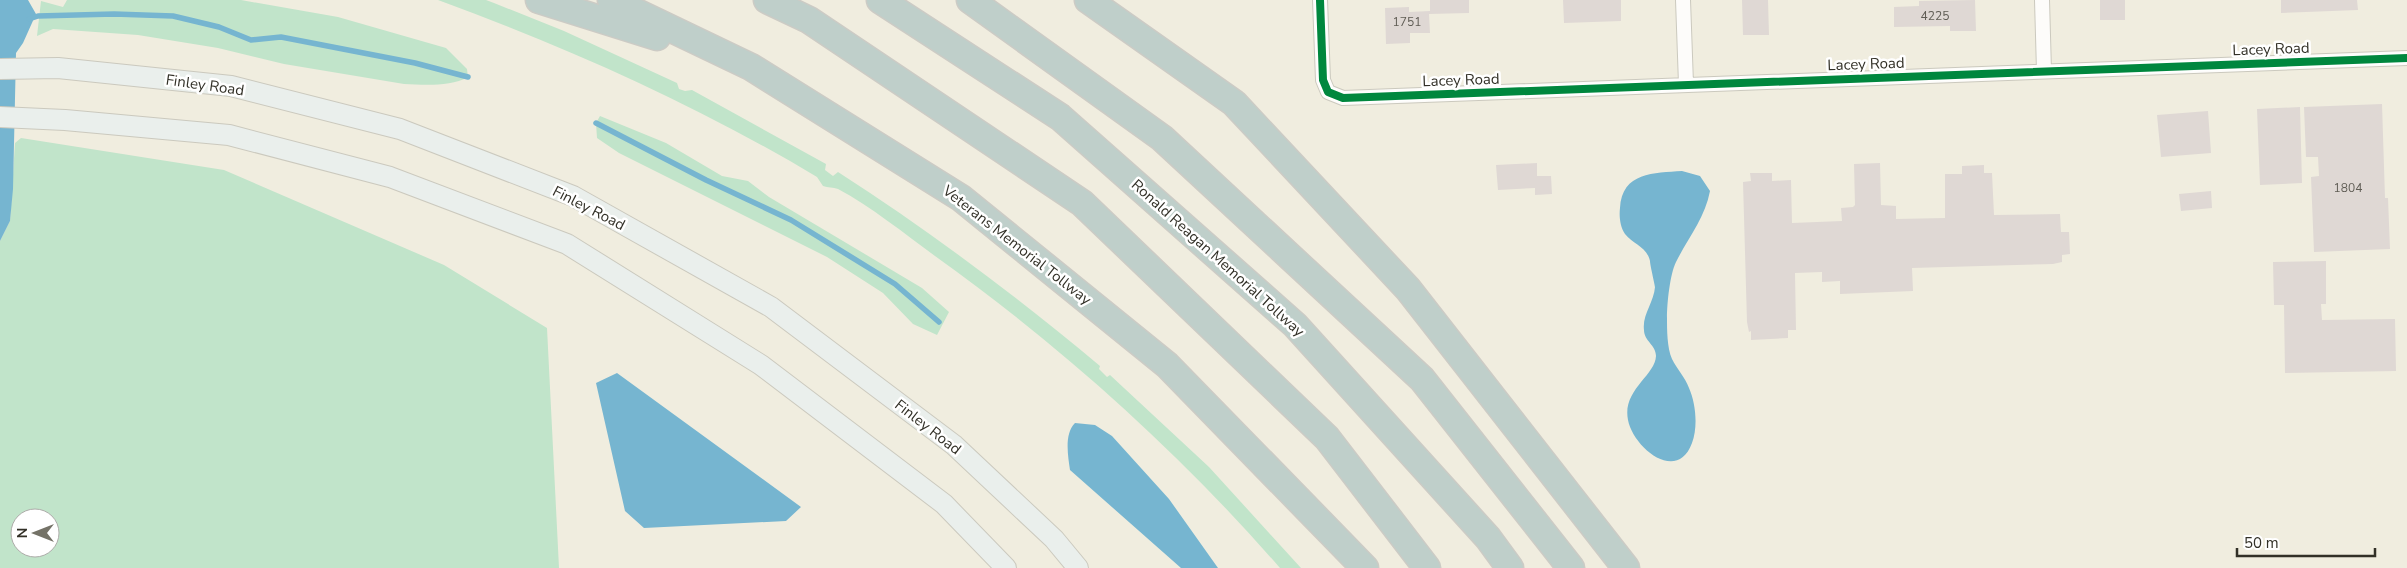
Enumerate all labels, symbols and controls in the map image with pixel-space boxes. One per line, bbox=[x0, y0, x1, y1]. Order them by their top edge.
house number: 4225 bbox=[1921, 8, 1949, 24]
house number: 1751 bbox=[1393, 14, 1421, 30]
street label: Lacey Road bbox=[2232, 38, 2310, 60]
street label: Lacey Road bbox=[1827, 53, 1905, 75]
street label: Lacey Road bbox=[1422, 69, 1500, 91]
street label: Finley Road bbox=[165, 70, 245, 100]
street label: Ronald Reagan Memorial Tollway bbox=[1127, 175, 1309, 341]
street label: Veterans Memorial Tollway bbox=[938, 180, 1096, 310]
house number: 1804 bbox=[2334, 180, 2362, 196]
street label: Finley Road bbox=[549, 181, 629, 235]
street label: Finley Road bbox=[891, 395, 965, 459]
north arrow bbox=[10, 508, 60, 558]
scale bar bbox=[2237, 526, 2374, 558]
text: N bbox=[13, 528, 32, 538]
text: 50 m bbox=[2244, 533, 2279, 553]

